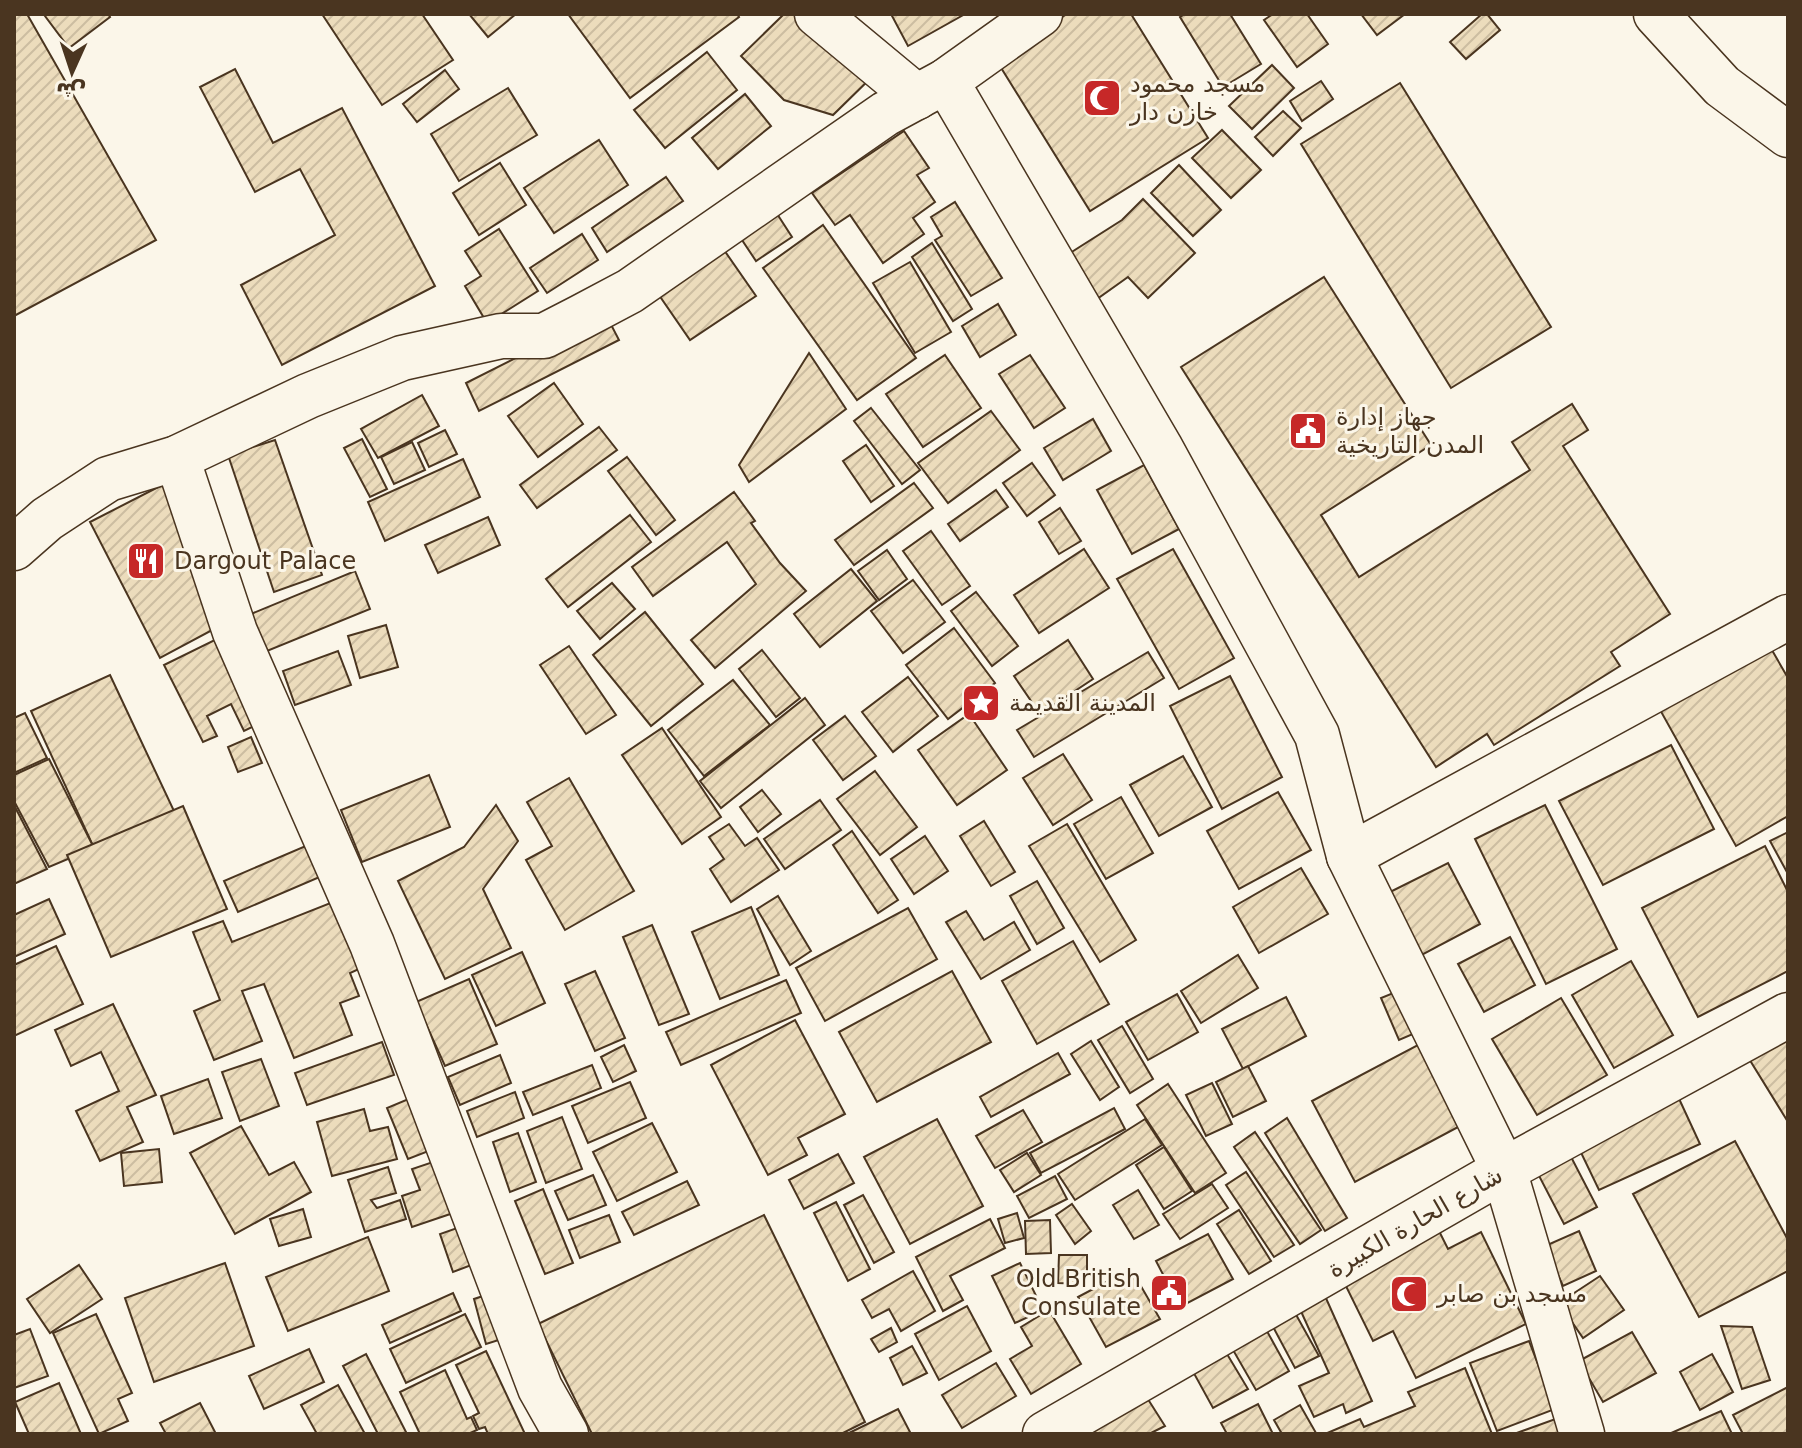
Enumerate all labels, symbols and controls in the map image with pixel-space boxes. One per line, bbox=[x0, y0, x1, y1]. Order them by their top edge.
north arrow bbox=[32, 32, 112, 112]
place label: مسجد محمود خازن دار bbox=[1129, 70, 1265, 126]
mosque icon: مسجد محمود خازن دار bbox=[1081, 77, 1123, 119]
text: ش bbox=[55, 78, 87, 105]
place label: جهاز إدارة المدن التاريخية bbox=[1336, 403, 1484, 459]
public building icon: جهاز إدارة المدن التاريخية bbox=[1287, 410, 1329, 452]
restaurant icon: Dargout Palace bbox=[125, 540, 167, 582]
place label: Dargout Palace bbox=[174, 547, 356, 575]
place icon: المدينة القديمة bbox=[960, 682, 1002, 724]
place label: المدينة القديمة bbox=[1009, 689, 1156, 717]
street label: شارع الحارة الكبيرة bbox=[1323, 1161, 1507, 1283]
place label: Old British Consulate bbox=[1016, 1265, 1141, 1321]
public building icon: Old British Consulate bbox=[1148, 1272, 1190, 1314]
mosque icon: مسجد بن صابر bbox=[1388, 1273, 1430, 1315]
place label: مسجد بن صابر bbox=[1436, 1280, 1587, 1308]

